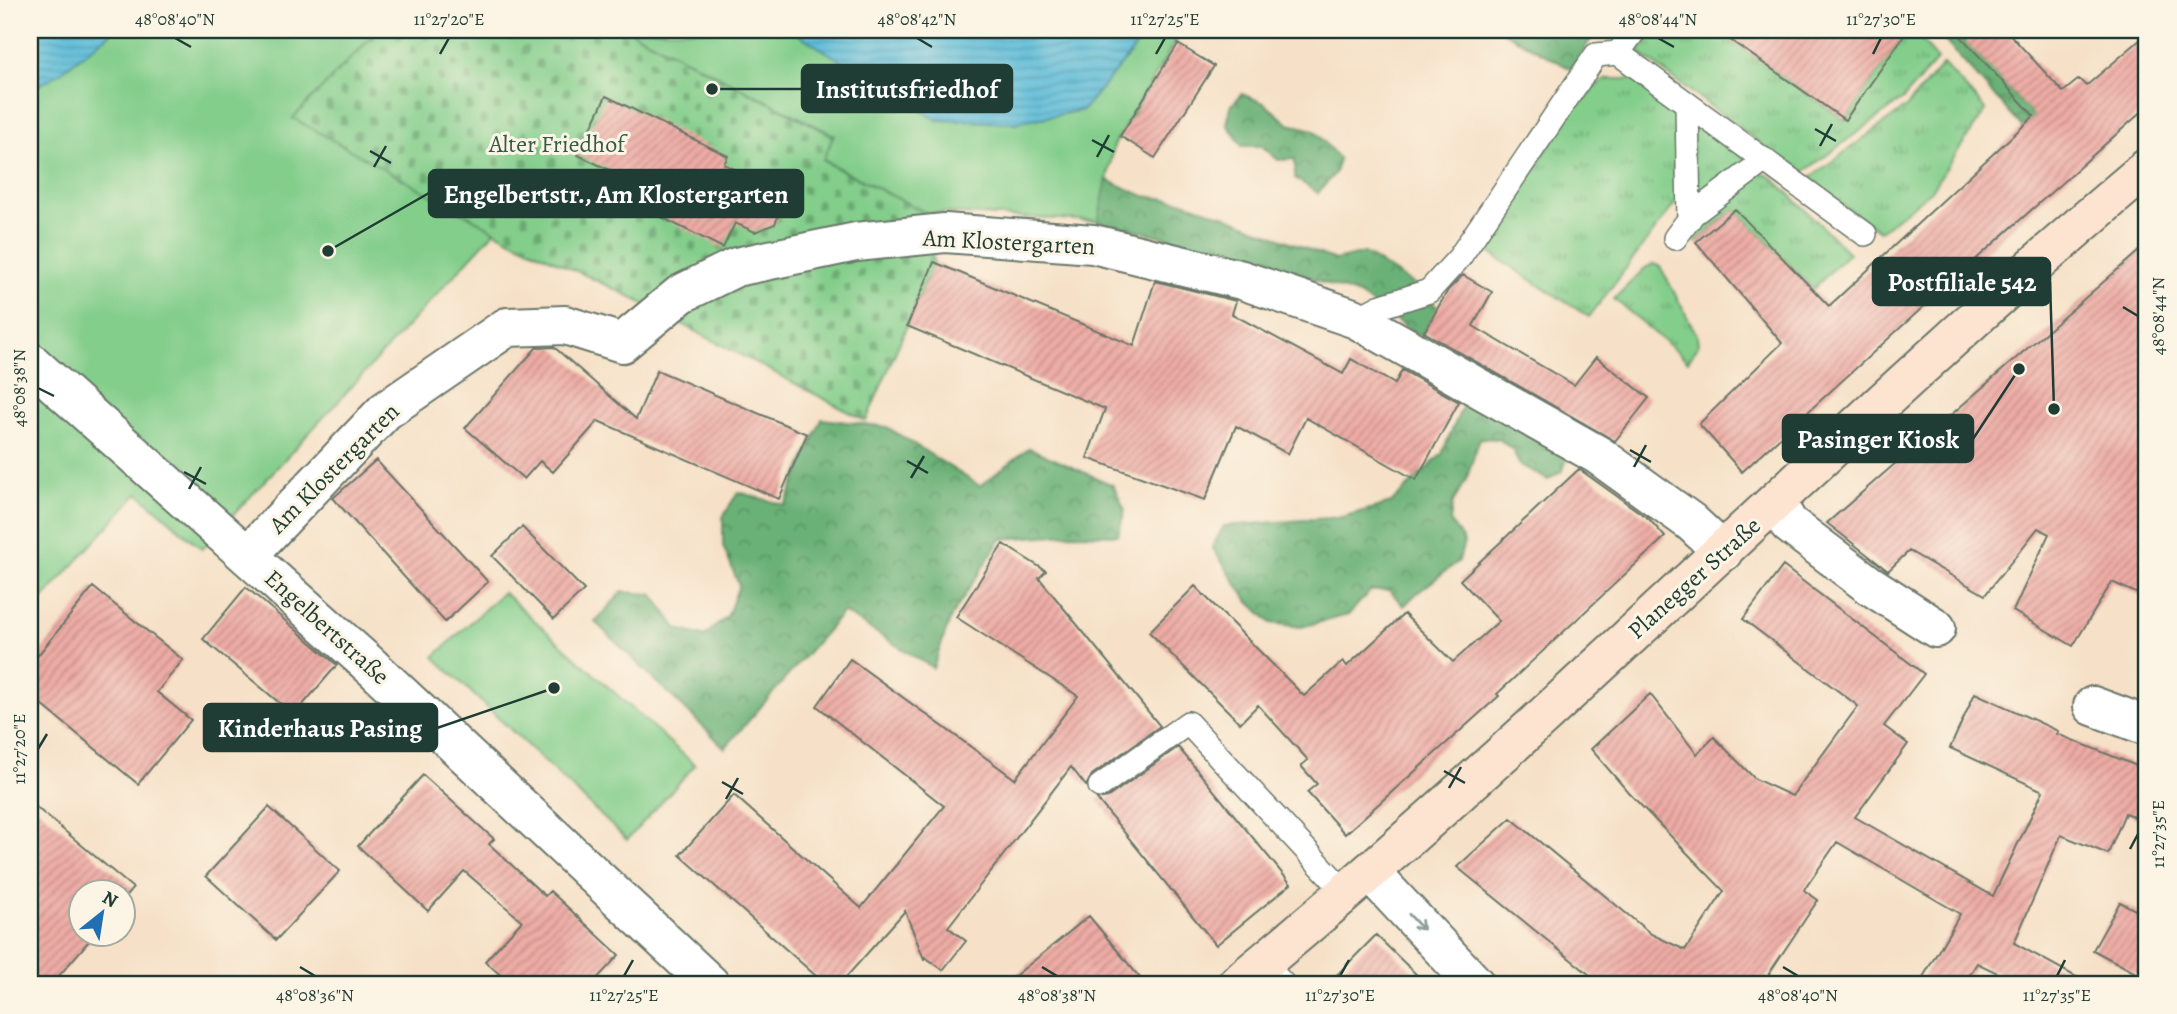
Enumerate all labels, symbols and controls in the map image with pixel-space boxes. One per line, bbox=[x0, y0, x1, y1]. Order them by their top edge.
text: 48°08'40"N bbox=[135, 7, 215, 31]
text: 11°27'20"E bbox=[413, 7, 485, 31]
text: 48°08'42"N bbox=[878, 7, 956, 31]
text: 11°27'25"E bbox=[1130, 7, 1200, 31]
text: 48°08'44"N bbox=[1619, 7, 1697, 31]
text: 11°27'30"E bbox=[1846, 7, 1916, 31]
callout: Institutsfriedhof bbox=[802, 65, 1012, 112]
text: Institutsfriedhof bbox=[816, 72, 1002, 107]
park label: Alter Friedhof bbox=[488, 128, 628, 160]
callout: Engelbertstr., Am Klostergarten bbox=[429, 170, 803, 217]
text: Engelbertstr., Am Klostergarten bbox=[443, 177, 789, 212]
street label: Am Klostergarten bbox=[921, 221, 1096, 262]
callout: Postfiliale 542 bbox=[1873, 258, 2050, 305]
text: Postfiliale 542 bbox=[1887, 265, 2037, 300]
text: 48°08'44"N bbox=[2146, 277, 2170, 355]
text: 48°08'38"N bbox=[7, 349, 31, 427]
street label: Am Klostergarten bbox=[261, 396, 406, 541]
callout: Pasinger Kiosk bbox=[1783, 415, 1973, 462]
text: Pasinger Kiosk bbox=[1797, 422, 1960, 457]
street label: Planegger Straße bbox=[1621, 510, 1767, 646]
street label: Engelbertstraße bbox=[258, 562, 396, 692]
callout: Kinderhaus Pasing bbox=[204, 704, 437, 751]
text: Kinderhaus Pasing bbox=[218, 711, 423, 746]
text: 11°27'20"E bbox=[7, 713, 31, 785]
text: 11°27'35"E bbox=[2146, 800, 2170, 868]
north arrow bbox=[66, 878, 136, 948]
text: N bbox=[98, 884, 123, 914]
one-way arrow bbox=[1408, 913, 1425, 930]
text: 48°08'36"N bbox=[276, 983, 354, 1007]
text: 11°27'25"E bbox=[589, 983, 659, 1007]
text: 48°08'38"N bbox=[1018, 983, 1096, 1007]
text: 11°27'30"E bbox=[1305, 983, 1375, 1007]
text: 48°08'40"N bbox=[1758, 983, 1838, 1007]
text: 11°27'35"E bbox=[2023, 983, 2091, 1007]

